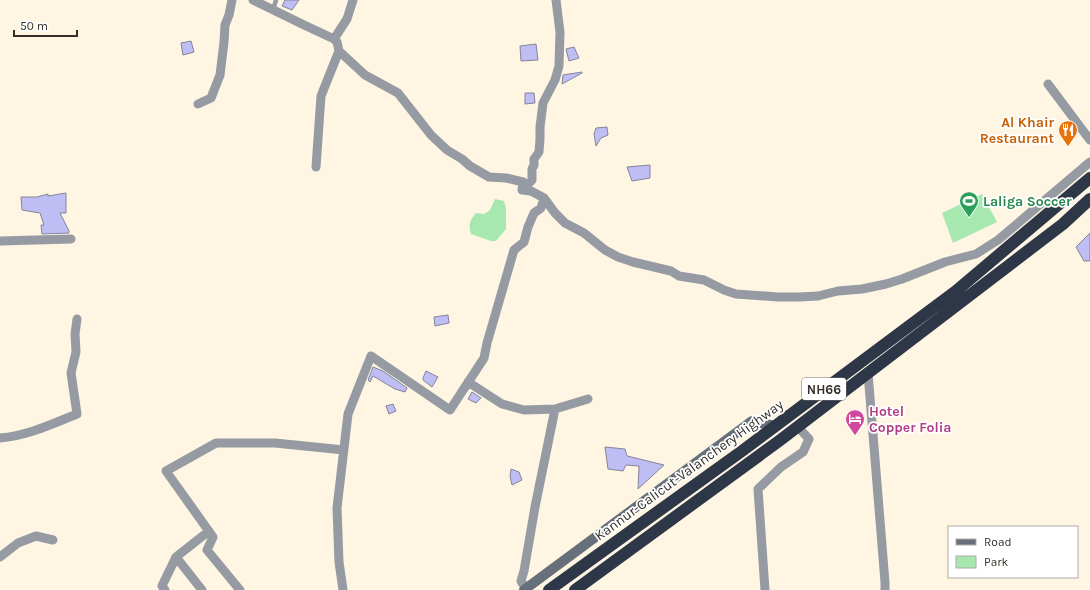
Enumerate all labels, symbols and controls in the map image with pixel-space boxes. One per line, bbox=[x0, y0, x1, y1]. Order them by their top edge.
scale bar bbox=[14, 12, 77, 38]
text: 50 m bbox=[20, 19, 48, 33]
place label: Al Khair Restaurant bbox=[980, 114, 1055, 147]
restaurant icon: Al Khair Restaurant bbox=[1057, 119, 1079, 147]
sports icon: Laliga Soccer bbox=[958, 190, 980, 218]
place label: Laliga Soccer bbox=[983, 193, 1072, 210]
road number: NH66 bbox=[802, 378, 846, 400]
street label: Kannur-Calicut-Valanchery Highway bbox=[591, 396, 787, 544]
place label: Hotel Copper Folia bbox=[869, 403, 952, 436]
hotel icon: Hotel Copper Folia bbox=[844, 408, 866, 436]
legend bbox=[948, 526, 1078, 578]
text: Road bbox=[984, 535, 1012, 549]
text: Park bbox=[984, 555, 1009, 569]

